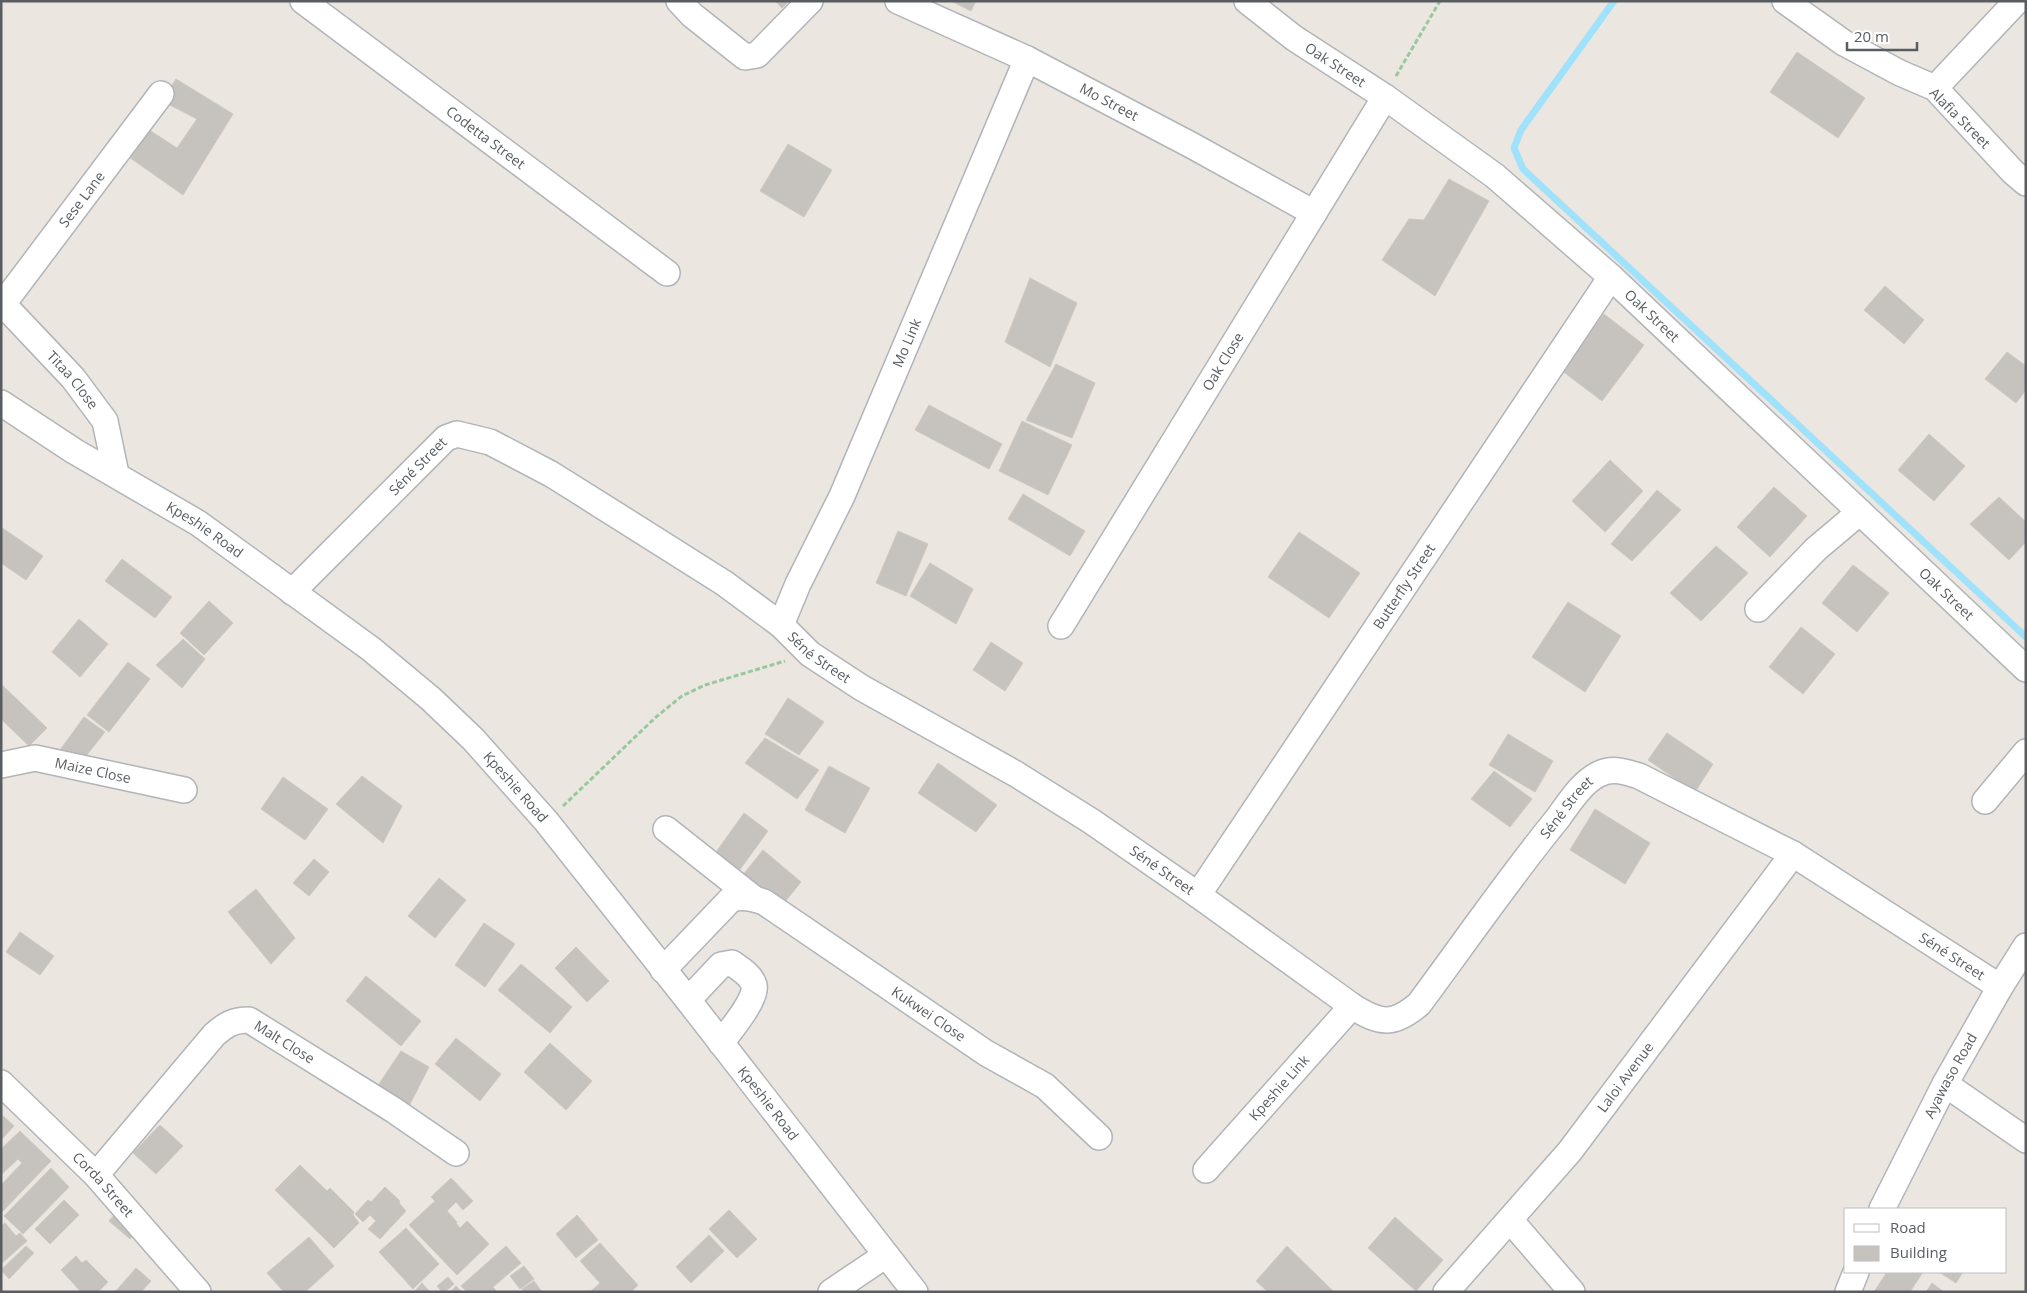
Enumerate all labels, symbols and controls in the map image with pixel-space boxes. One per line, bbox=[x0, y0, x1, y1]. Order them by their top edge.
scale bar bbox=[1847, 20, 1917, 52]
text: 20 m bbox=[1854, 26, 1889, 46]
street label: Oak Street bbox=[1301, 38, 1370, 91]
street label: Mo Street bbox=[1077, 78, 1142, 125]
street label: Alafia Street bbox=[1926, 83, 1995, 152]
street label: Codetta Street bbox=[442, 101, 529, 173]
street label: Sese Lane bbox=[54, 167, 109, 231]
street label: Oak Street bbox=[1621, 285, 1684, 346]
street label: Mo Link bbox=[888, 315, 925, 370]
street label: Oak Close bbox=[1197, 329, 1248, 394]
street label: Titaa Close bbox=[43, 346, 103, 413]
street label: Séné Street bbox=[384, 433, 451, 499]
street label: Kpeshie Road bbox=[163, 497, 247, 562]
street label: Butterfly Street bbox=[1368, 540, 1439, 633]
street label: Oak Street bbox=[1915, 563, 1978, 624]
street label: Séné Street bbox=[784, 627, 855, 687]
street label: Kpeshie Road bbox=[479, 747, 553, 826]
street label: Maize Close bbox=[53, 753, 133, 787]
street label: Séné Street bbox=[1535, 771, 1596, 842]
street label: Séné Street bbox=[1126, 841, 1198, 899]
street label: Séné Street bbox=[1916, 928, 1989, 984]
street label: Kukwei Close bbox=[888, 982, 970, 1046]
street label: Malt Close bbox=[251, 1016, 319, 1068]
street label: Ayawaso Road bbox=[1919, 1029, 1981, 1121]
street label: Laloi Avenue bbox=[1592, 1038, 1658, 1116]
street label: Kpeshie Link bbox=[1244, 1050, 1314, 1125]
street label: Kpeshie Road bbox=[734, 1062, 803, 1144]
street label: Corda Street bbox=[69, 1147, 138, 1221]
legend bbox=[1844, 1208, 2007, 1273]
text: Road bbox=[1890, 1217, 1926, 1237]
text: Building bbox=[1890, 1242, 1947, 1262]

